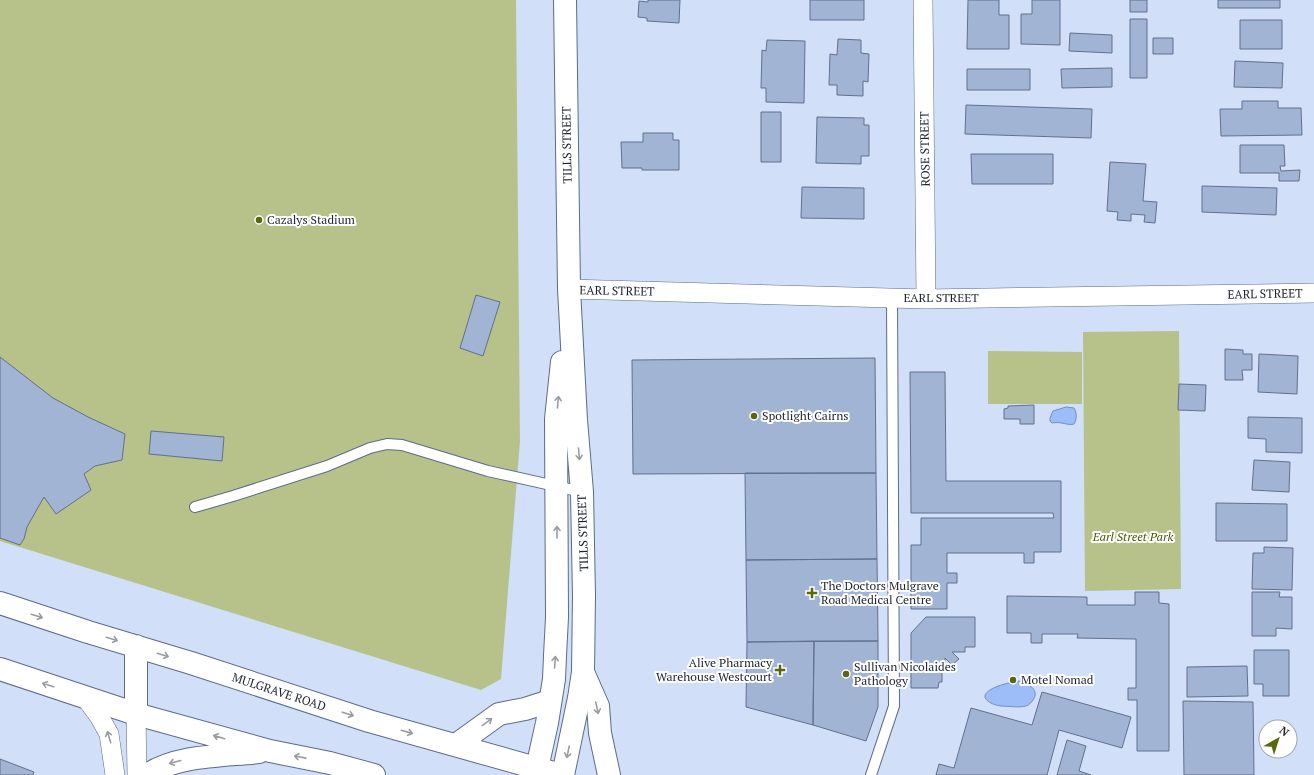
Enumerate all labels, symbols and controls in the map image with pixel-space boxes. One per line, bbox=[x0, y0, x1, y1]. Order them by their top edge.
street label: TILLS STREET bbox=[558, 106, 575, 184]
street label: ROSE STREET bbox=[916, 111, 933, 187]
place label: Cazalys Stadium bbox=[267, 212, 356, 227]
marker: Cazalys Stadium bbox=[254, 215, 264, 225]
street label: EARL STREET bbox=[579, 282, 655, 299]
street label: EARL STREET bbox=[1227, 285, 1303, 302]
street label: EARL STREET bbox=[903, 290, 979, 305]
one-way arrow bbox=[554, 396, 562, 409]
place label: Spotlight Cairns bbox=[762, 408, 848, 423]
marker: Spotlight Cairns bbox=[749, 411, 759, 421]
one-way arrow bbox=[575, 447, 582, 460]
street label: TILLS STREET bbox=[574, 494, 591, 572]
one-way arrow bbox=[553, 526, 561, 539]
park label: Earl Street Park bbox=[1092, 529, 1174, 544]
place label: The Doctors Mulgrave Road Medical Centre bbox=[821, 578, 939, 607]
marker: The Doctors Mulgrave Road Medical Centre bbox=[806, 587, 818, 599]
one-way arrow bbox=[30, 613, 43, 620]
one-way arrow bbox=[105, 636, 118, 643]
one-way arrow bbox=[156, 652, 169, 659]
place label: Alive Pharmacy Warehouse Westcourt bbox=[656, 655, 773, 684]
one-way arrow bbox=[551, 656, 558, 669]
place label: Sullivan Nicolaides Pathology bbox=[854, 659, 956, 688]
marker: Alive Pharmacy Warehouse Westcourt bbox=[775, 665, 785, 675]
street label: MULGRAVE ROAD bbox=[230, 669, 328, 714]
marker: Sullivan Nicolaides Pathology bbox=[841, 669, 851, 679]
place label: Motel Nomad bbox=[1021, 672, 1094, 687]
marker: Motel Nomad bbox=[1008, 675, 1018, 685]
one-way arrow bbox=[41, 681, 54, 688]
one-way arrow bbox=[593, 701, 601, 714]
one-way arrow bbox=[341, 711, 354, 718]
one-way arrow bbox=[481, 718, 492, 726]
north arrow bbox=[1258, 719, 1298, 759]
text: N bbox=[1277, 723, 1292, 740]
one-way arrow bbox=[400, 729, 413, 736]
one-way arrow bbox=[105, 730, 112, 743]
one-way arrow bbox=[212, 732, 225, 740]
one-way arrow bbox=[564, 745, 572, 758]
one-way arrow bbox=[294, 752, 307, 760]
one-way arrow bbox=[169, 759, 182, 767]

